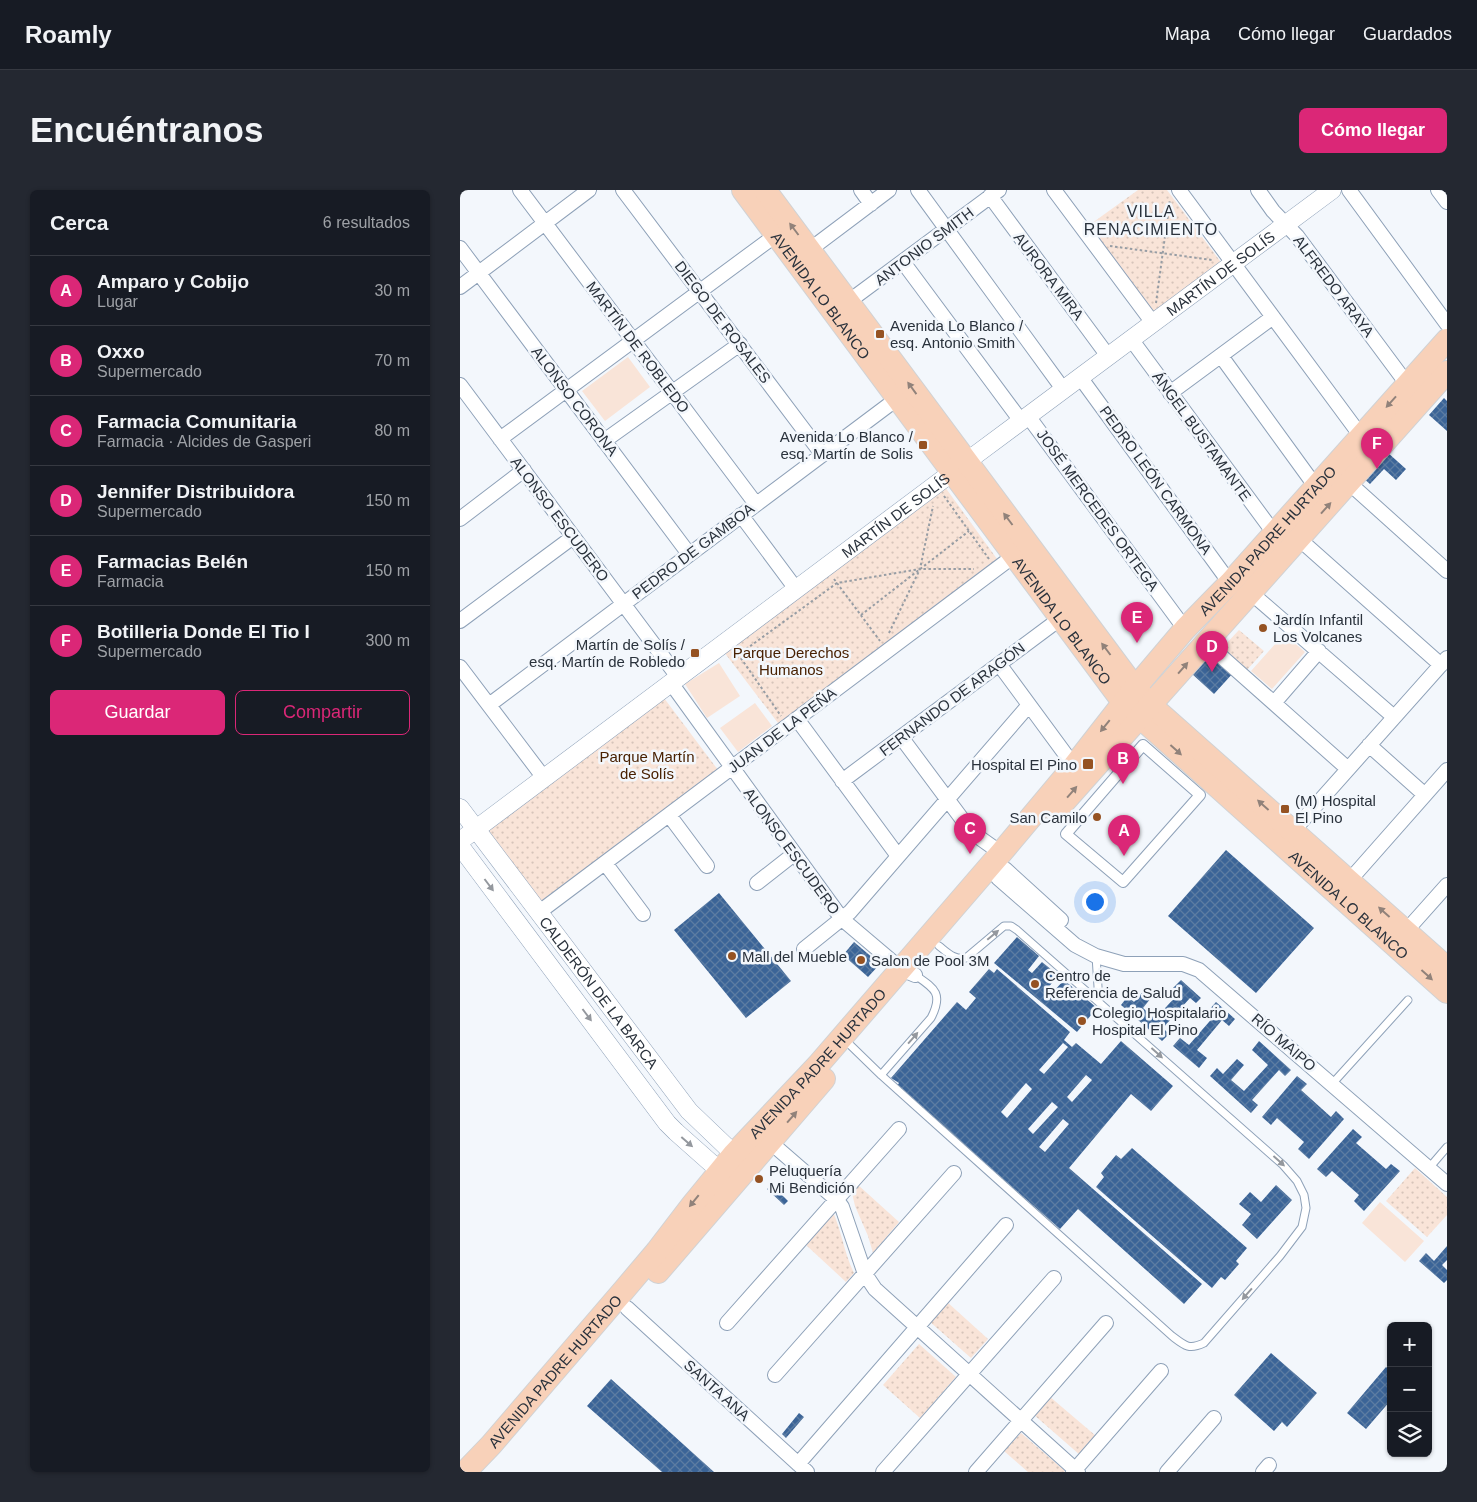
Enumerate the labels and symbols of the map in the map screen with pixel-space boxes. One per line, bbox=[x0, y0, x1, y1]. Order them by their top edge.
street label: ANTONIO SMITH bbox=[871, 203, 977, 289]
district label: VILLA RENACIMIENTO bbox=[1084, 203, 1218, 238]
one-way arrow bbox=[789, 222, 799, 236]
street label: MARTÍN DE SOLÍS bbox=[1163, 227, 1278, 319]
street label: AVENIDA LO BLANCO bbox=[768, 228, 874, 362]
street label: AURORA MIRA bbox=[1011, 229, 1087, 323]
street label: ALFREDO ARAYA bbox=[1290, 232, 1378, 340]
street label: DIEGO DE ROSALES bbox=[672, 258, 774, 386]
street label: MARTÍN DE ROBLEDO bbox=[583, 278, 693, 416]
place label: Avenida Lo Blanco / esq. Antonio Smith bbox=[890, 317, 1024, 351]
marker: Avenida Lo Blanco / esq. Antonio Smith bbox=[874, 328, 886, 340]
street label: ALONSO CORONA bbox=[528, 343, 622, 459]
street label: ÁNGEL BUSTAMANTE bbox=[1149, 368, 1255, 504]
one-way arrow bbox=[906, 382, 917, 395]
one-way arrow bbox=[1385, 396, 1397, 408]
street label: PEDRO LEÓN CARMONA bbox=[1096, 403, 1216, 557]
street label: JOSÉ MERCEDES ORTEGA bbox=[1034, 426, 1162, 594]
place label: Avenida Lo Blanco / esq. Martín de Solis bbox=[780, 428, 914, 462]
pin: F bbox=[1361, 428, 1393, 469]
marker: Avenida Lo Blanco / esq. Martín de Solis bbox=[917, 439, 929, 451]
street label: ALONSO ESCUDERO bbox=[508, 453, 612, 585]
street label: AVENIDA PADRE HURTADO bbox=[1195, 462, 1339, 618]
street label: MARTÍN DE SOLÍS bbox=[838, 469, 953, 561]
street label: PEDRO DE GAMBOA bbox=[629, 500, 757, 602]
one-way arrow bbox=[1320, 501, 1331, 514]
one-way arrow bbox=[1003, 513, 1014, 526]
street label: AVENIDA LO BLANCO bbox=[1010, 553, 1115, 687]
pin: E bbox=[1121, 602, 1153, 643]
place label: Jardín Infantil Los Volcanes bbox=[1273, 611, 1363, 645]
marker: Jardín Infantil Los Volcanes bbox=[1257, 622, 1269, 634]
pin: D bbox=[1196, 631, 1228, 672]
place label: Martín de Solís / esq. Martín de Robledo bbox=[529, 636, 686, 670]
street label: FERNANDO DE ARAGÓN bbox=[876, 639, 1028, 759]
one-way arrow bbox=[1101, 642, 1111, 656]
park label: Parque Derechos Humanos bbox=[733, 644, 849, 678]
marker: Martín de Solís / esq. Martín de Robledo bbox=[689, 647, 701, 659]
one-way arrow bbox=[1177, 662, 1188, 675]
street label: JUAN DE LA PEÑA bbox=[725, 684, 839, 776]
one-way arrow bbox=[1100, 719, 1111, 732]
pin: B bbox=[1107, 743, 1139, 784]
one-way arrow bbox=[1169, 744, 1181, 756]
park label: Parque Martín de Solís bbox=[599, 748, 695, 782]
place label: Hospital El Pino bbox=[971, 756, 1077, 773]
marker: Hospital El Pino bbox=[1081, 757, 1095, 771]
street label: ALONSO ESCUDERO bbox=[741, 785, 843, 917]
one-way arrow bbox=[1067, 786, 1078, 799]
place label: (M) Hospital El Pino bbox=[1295, 792, 1376, 826]
one-way arrow bbox=[1256, 799, 1269, 810]
marker: (M) Hospital El Pino bbox=[1279, 803, 1291, 815]
place label: San Camilo bbox=[1009, 809, 1087, 826]
marker: San Camilo bbox=[1091, 811, 1103, 823]
pin: C bbox=[954, 813, 986, 854]
pin: A bbox=[1108, 815, 1140, 856]
street label: AVENIDA LO BLANCO bbox=[1286, 847, 1412, 962]
one-way arrow bbox=[484, 878, 494, 892]
your location bbox=[1082, 889, 1108, 915]
one-way arrow bbox=[1379, 906, 1391, 918]
street label: CALDERÓN DE LA BARCA bbox=[536, 913, 662, 1072]
one-way arrow bbox=[986, 930, 999, 941]
place label: Mall del Mueble bbox=[742, 948, 847, 965]
marker: Mall del Mueble bbox=[726, 950, 738, 962]
place label: Salon de Pool 3M bbox=[871, 952, 989, 969]
marker: Salon de Pool 3M bbox=[855, 954, 867, 966]
place label: Centro de Referencia de Salud bbox=[1045, 967, 1181, 1001]
one-way arrow bbox=[1421, 969, 1433, 981]
marker: Centro de Referencia de Salud bbox=[1029, 978, 1041, 990]
street label: AVENIDA PADRE HURTADO bbox=[745, 985, 889, 1141]
place label: Colegio Hospitalario Hospital El Pino bbox=[1092, 1004, 1226, 1038]
one-way arrow bbox=[581, 1008, 592, 1021]
street label: RÍO MAIPO bbox=[1249, 1010, 1319, 1074]
marker: Colegio Hospitalario Hospital El Pino bbox=[1076, 1015, 1088, 1027]
one-way arrow bbox=[907, 1032, 918, 1045]
one-way arrow bbox=[1151, 1047, 1163, 1059]
one-way arrow bbox=[786, 1111, 797, 1124]
one-way arrow bbox=[681, 1137, 694, 1148]
one-way arrow bbox=[1272, 1155, 1284, 1167]
place label: Peluquería Mi Bendición bbox=[769, 1162, 855, 1196]
marker: Peluquería Mi Bendición bbox=[753, 1173, 765, 1185]
one-way arrow bbox=[689, 1195, 700, 1208]
one-way arrow bbox=[1242, 1288, 1253, 1300]
street label: AVENIDA PADRE HURTADO bbox=[484, 1291, 625, 1451]
street label: SANTA ANA bbox=[681, 1356, 753, 1424]

